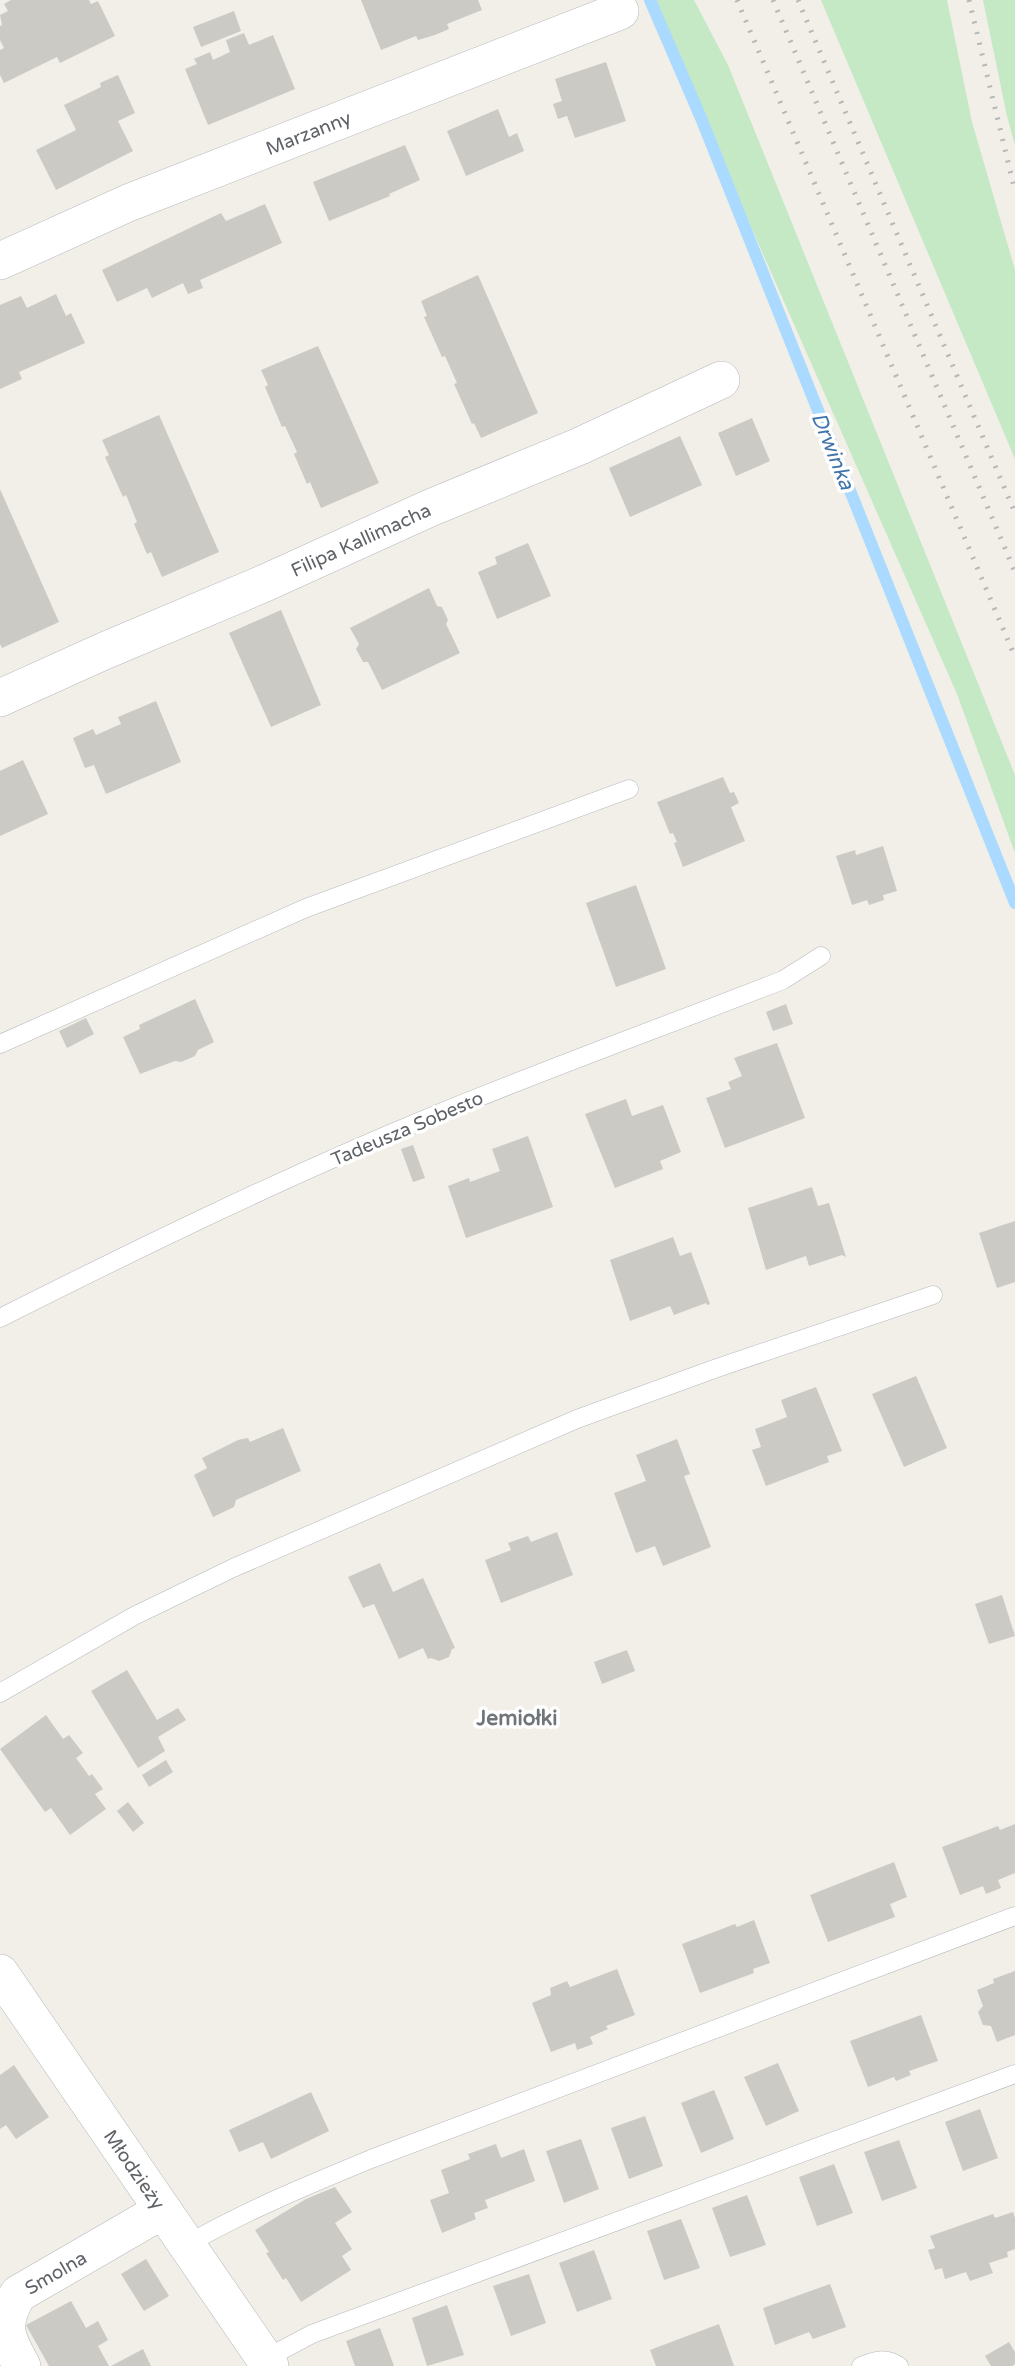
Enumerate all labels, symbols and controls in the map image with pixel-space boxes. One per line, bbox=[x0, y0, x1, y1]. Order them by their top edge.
street label: Marzanny bbox=[263, 107, 354, 160]
water label: Drwinka bbox=[806, 409, 860, 495]
street label: Filipa Kallimacha bbox=[288, 499, 435, 582]
street label: Tadeusza Sobesto bbox=[328, 1087, 487, 1171]
district label: Jemiołki bbox=[475, 1706, 558, 1731]
street label: Młodzieży bbox=[99, 2126, 169, 2214]
street label: Smolna bbox=[21, 2247, 91, 2300]

